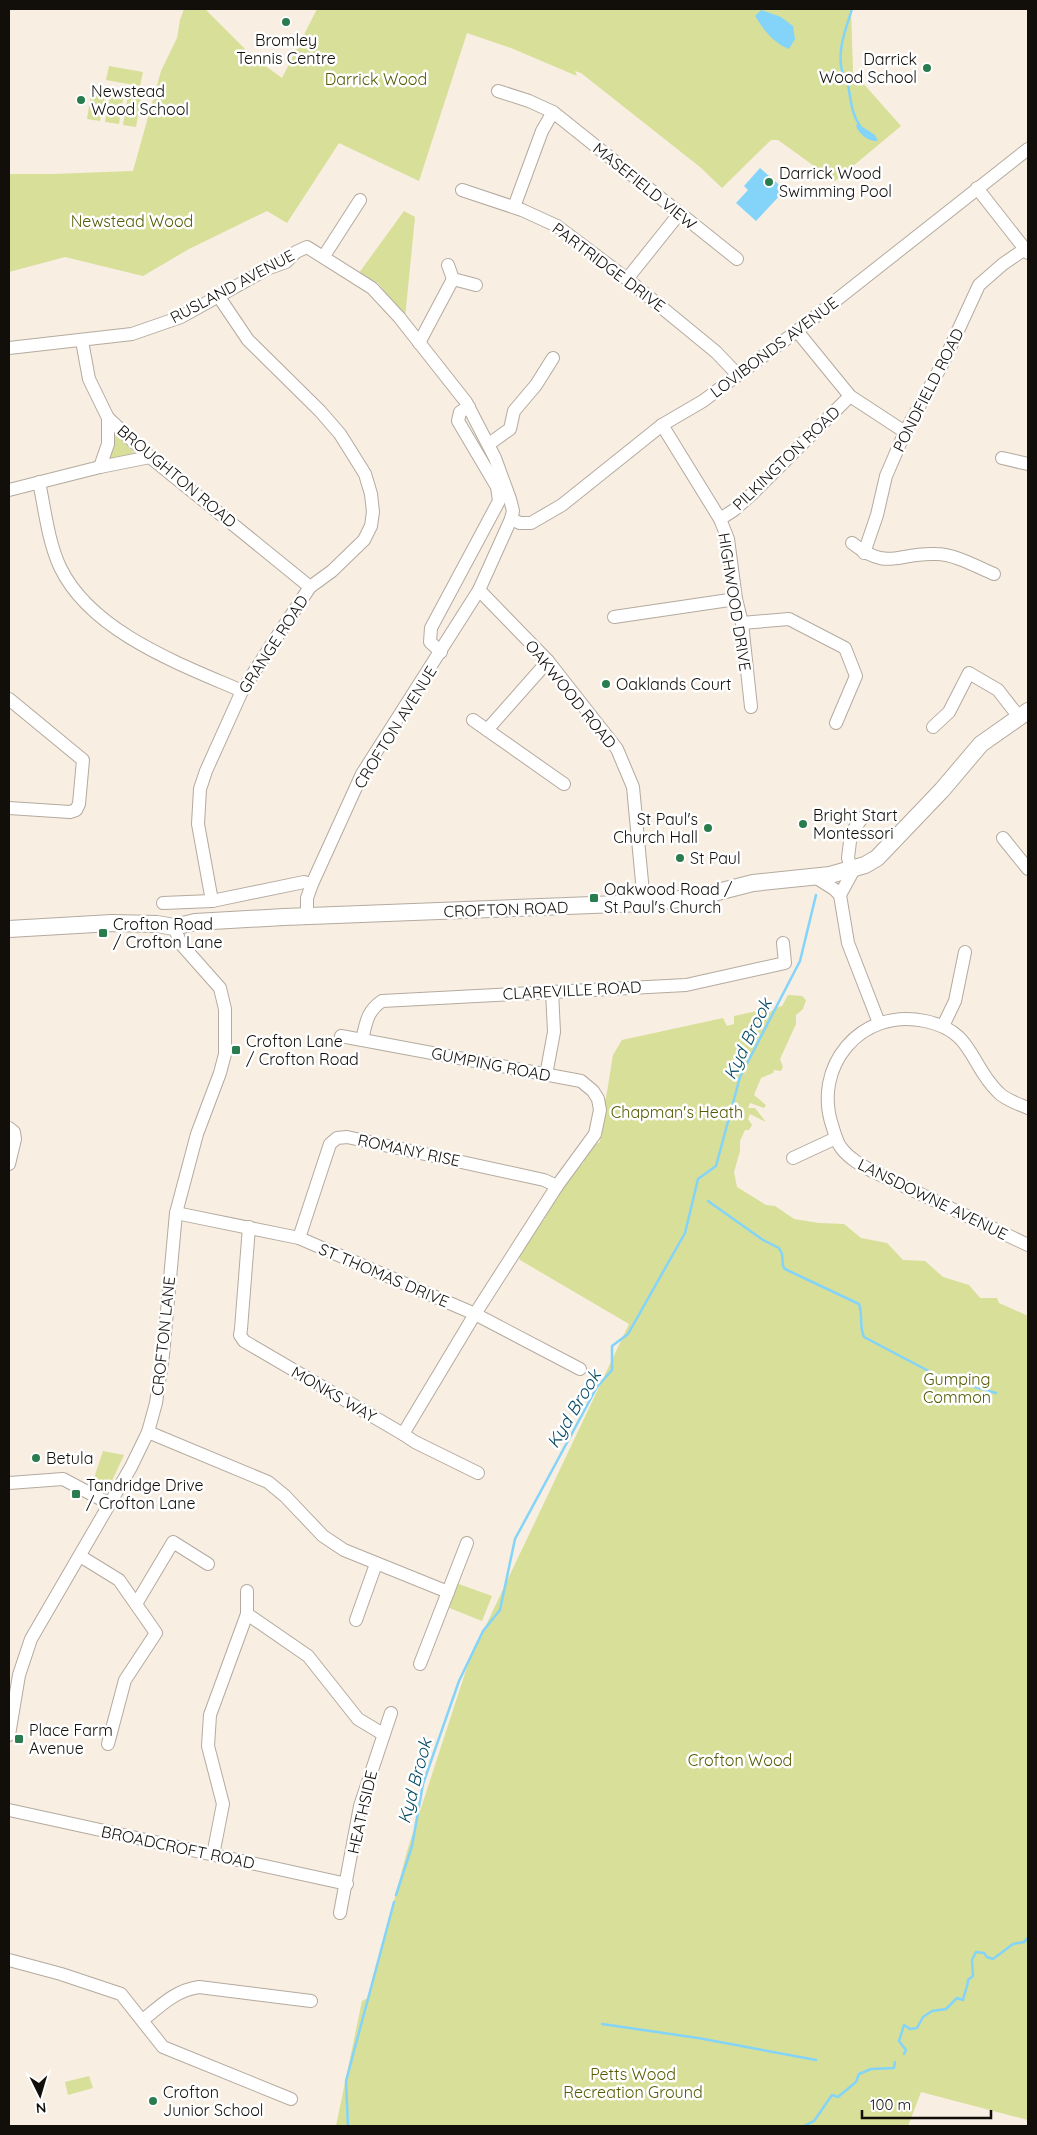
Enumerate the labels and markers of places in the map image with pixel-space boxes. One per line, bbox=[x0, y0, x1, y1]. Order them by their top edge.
marker: Bromley Tennis Centre bbox=[280, 16, 292, 28]
place label: Bromley Tennis Centre bbox=[236, 30, 336, 68]
place label: Darrick Wood School bbox=[819, 49, 917, 87]
marker: Darrick Wood School bbox=[921, 62, 933, 74]
place label: Newstead Wood School bbox=[91, 81, 189, 119]
marker: Newstead Wood School bbox=[75, 94, 87, 106]
place label: Darrick Wood Swimming Pool bbox=[779, 163, 892, 201]
marker: Darrick Wood Swimming Pool bbox=[763, 176, 775, 188]
place label: Oaklands Court bbox=[616, 674, 731, 694]
marker: Oaklands Court bbox=[600, 678, 612, 690]
place label: Bright Start Montessori bbox=[813, 805, 898, 843]
place label: St Paul's Church Hall bbox=[613, 809, 698, 847]
marker: Bright Start Montessori bbox=[797, 818, 809, 830]
marker: St Paul's Church Hall bbox=[702, 822, 714, 834]
place label: St Paul bbox=[690, 848, 741, 868]
marker: St Paul bbox=[674, 852, 686, 864]
place label: Oakwood Road / St Paul's Church bbox=[604, 879, 733, 917]
marker: Oakwood Road / St Paul's Church bbox=[588, 892, 600, 904]
place label: Crofton Road / Crofton Lane bbox=[113, 914, 223, 952]
marker: Crofton Road / Crofton Lane bbox=[97, 927, 109, 939]
place label: Crofton Lane / Crofton Road bbox=[246, 1031, 359, 1069]
marker: Crofton Lane / Crofton Road bbox=[230, 1044, 242, 1056]
place label: Betula bbox=[46, 1448, 93, 1468]
marker: Betula bbox=[30, 1452, 42, 1464]
place label: Tandridge Drive / Crofton Lane bbox=[86, 1475, 204, 1513]
marker: Tandridge Drive / Crofton Lane bbox=[70, 1488, 82, 1500]
place label: Place Farm Avenue bbox=[29, 1720, 113, 1758]
marker: Place Farm Avenue bbox=[13, 1733, 25, 1745]
place label: Crofton Junior School bbox=[163, 2082, 264, 2120]
marker: Crofton Junior School bbox=[147, 2095, 159, 2107]

